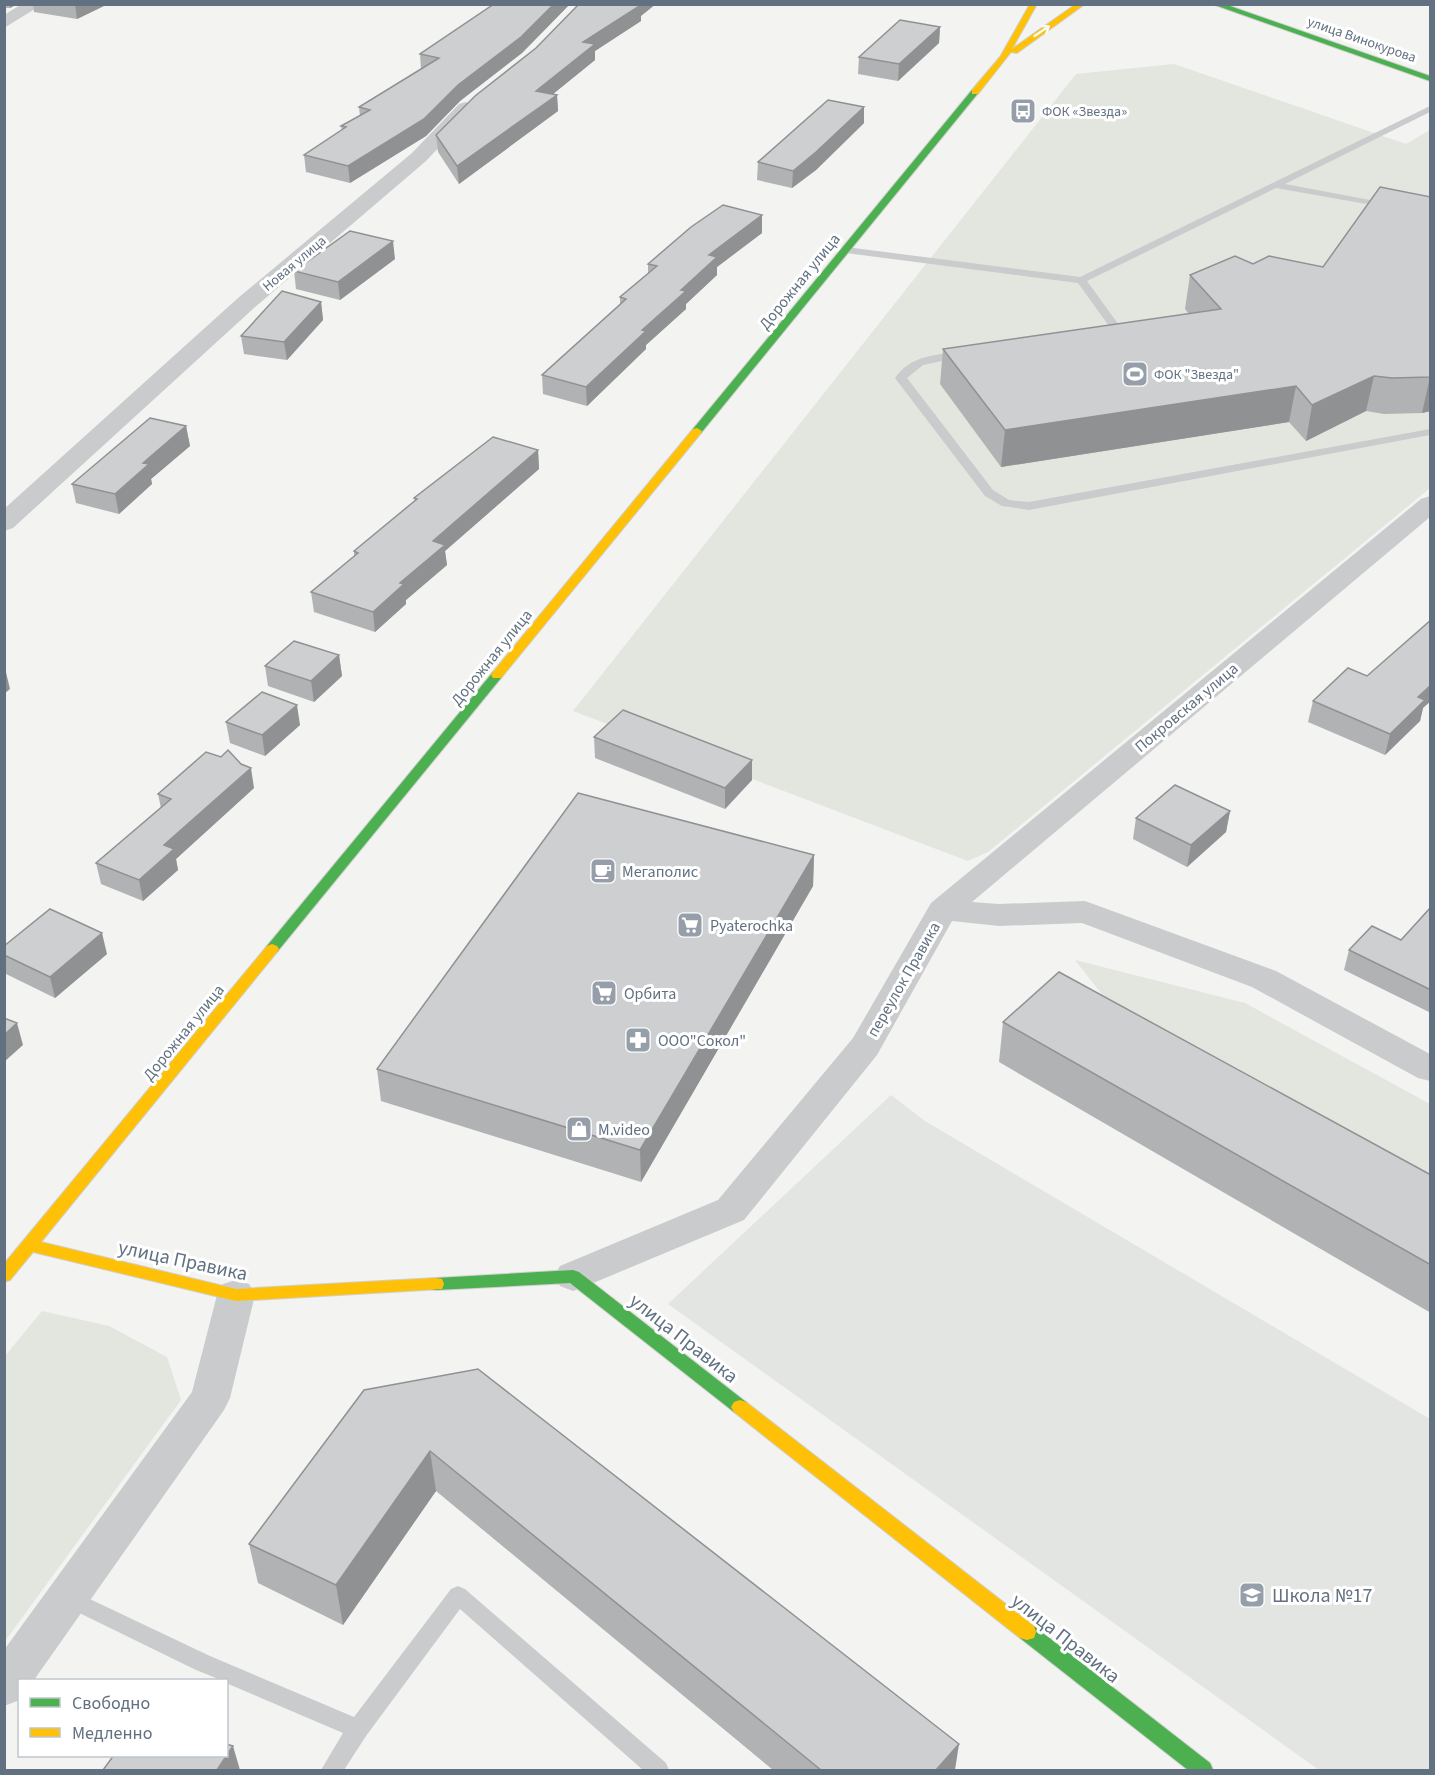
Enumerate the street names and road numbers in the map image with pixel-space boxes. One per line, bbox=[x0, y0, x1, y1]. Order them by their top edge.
street label: улица Винокурова bbox=[1305, 12, 1419, 68]
street label: Дорожная улица bbox=[754, 229, 845, 334]
street label: Новая улица bbox=[258, 231, 331, 296]
street label: Дорожная улица bbox=[446, 605, 537, 710]
street label: Покровская улица bbox=[1130, 658, 1243, 758]
street label: переулок Правика bbox=[862, 918, 946, 1041]
street label: Дорожная улица bbox=[138, 980, 229, 1085]
street label: улица Правика bbox=[116, 1234, 250, 1288]
street label: улица Правика bbox=[623, 1287, 744, 1390]
street label: улица Правика bbox=[1005, 1587, 1126, 1690]

